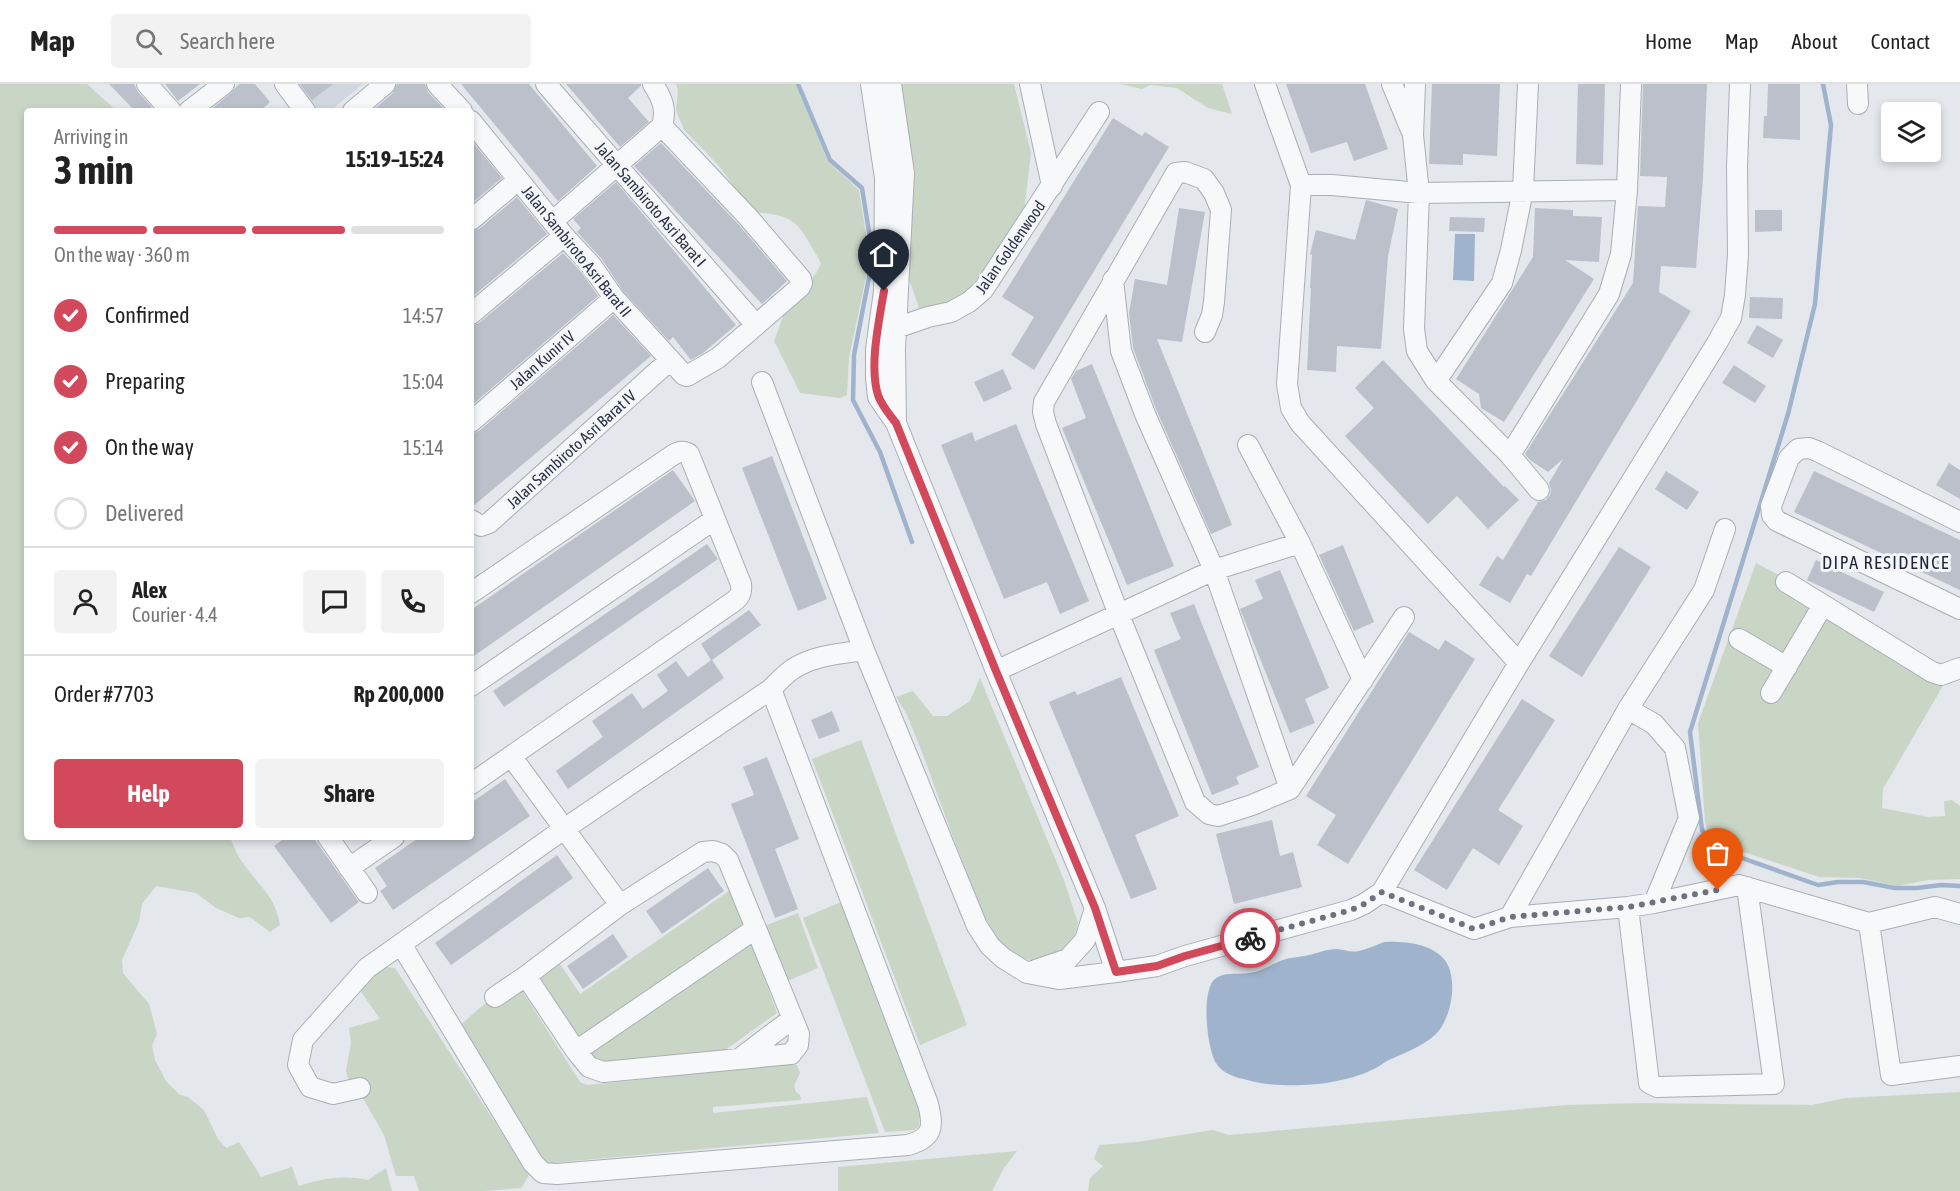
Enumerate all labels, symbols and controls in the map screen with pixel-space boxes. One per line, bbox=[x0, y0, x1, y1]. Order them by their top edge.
search box bbox=[111, 14, 531, 68]
text: Map bbox=[30, 25, 75, 57]
icon: search bbox=[132, 25, 165, 58]
text: Search here bbox=[180, 28, 275, 54]
text: Home bbox=[1645, 29, 1692, 53]
text: Map bbox=[1725, 29, 1759, 53]
text: About bbox=[1792, 29, 1838, 53]
text: Contact bbox=[1871, 29, 1930, 53]
map controls bbox=[1881, 102, 1941, 162]
button: layers bbox=[1881, 102, 1941, 162]
text: Arriving in bbox=[54, 125, 128, 148]
street label: Jalan Sambiroto Asri Barat I bbox=[592, 138, 710, 270]
text: 15:19–15:24 bbox=[346, 146, 444, 172]
text: 3 min bbox=[54, 148, 134, 192]
street label: Jalan Sambiroto Asri Barat II bbox=[519, 182, 635, 320]
street label: Jalan Goldenwood bbox=[971, 197, 1049, 297]
pin bbox=[858, 229, 909, 291]
icon: home bbox=[867, 238, 900, 271]
text: On the way · 360 m bbox=[54, 243, 190, 266]
icon: check bbox=[54, 299, 87, 332]
text: Confirmed bbox=[105, 302, 190, 328]
text: 14:57 bbox=[403, 304, 444, 327]
street label: Jalan Kunir IV bbox=[506, 327, 578, 393]
icon: check bbox=[54, 365, 87, 398]
text: Preparing bbox=[105, 368, 185, 394]
text: 15:04 bbox=[402, 370, 444, 393]
street label: Jalan Sambiroto Asri Barat IV bbox=[503, 386, 639, 512]
icon: check bbox=[54, 431, 87, 464]
text: On the way bbox=[105, 434, 194, 460]
text: 15:14 bbox=[403, 436, 444, 459]
text: Delivered bbox=[105, 500, 184, 526]
district label: DIPA RESIDENCE bbox=[1822, 552, 1950, 573]
button: person bbox=[54, 570, 117, 633]
button: chat bbox=[303, 570, 366, 633]
button: phone bbox=[381, 570, 444, 633]
text: Alex bbox=[132, 577, 167, 603]
text: Courier · 4.4 bbox=[132, 603, 218, 626]
text: Order #7703 bbox=[54, 681, 154, 707]
text: Rp 200,000 bbox=[354, 681, 444, 707]
button: Help bbox=[54, 759, 243, 828]
button: Share bbox=[255, 759, 444, 828]
pin bbox=[1692, 828, 1743, 890]
icon: bag bbox=[1701, 837, 1734, 870]
courier bbox=[1220, 908, 1280, 968]
icon: bike bbox=[1234, 922, 1267, 955]

